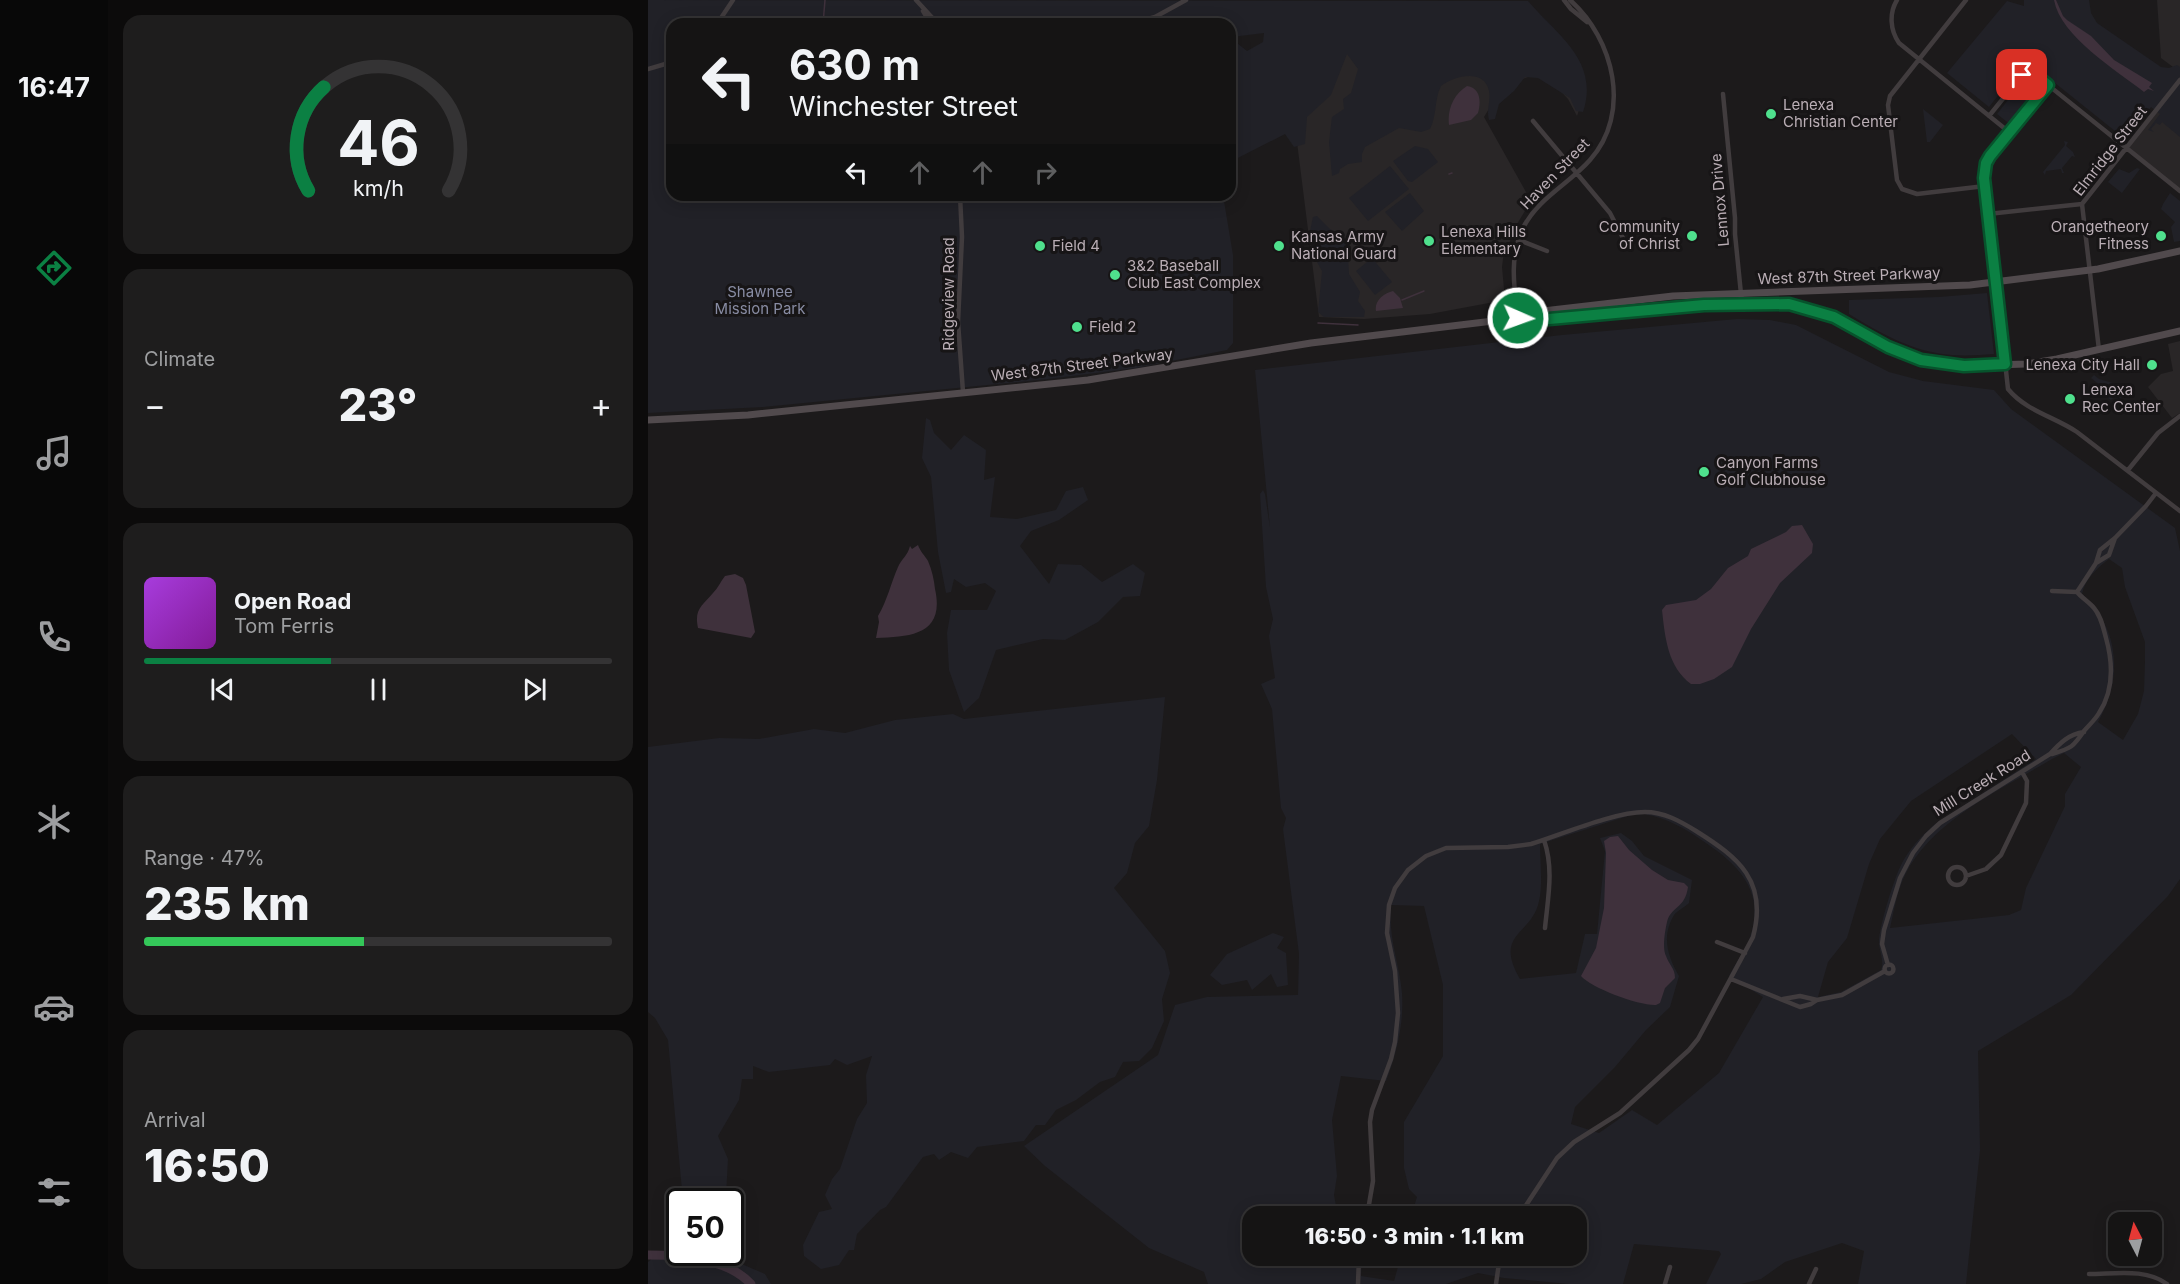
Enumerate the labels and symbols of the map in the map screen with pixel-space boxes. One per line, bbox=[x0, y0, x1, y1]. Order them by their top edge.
pin bbox=[1996, 49, 2047, 100]
place label: Lenexa Christian Center bbox=[1783, 95, 1898, 131]
street label: Elmridge Street bbox=[2069, 102, 2151, 199]
marker: Lenexa Christian Center bbox=[1764, 107, 1778, 121]
street label: Haven Street bbox=[1516, 134, 1593, 213]
street label: Lennox Drive bbox=[1706, 153, 1733, 247]
place label: Community of Christ bbox=[1599, 217, 1681, 253]
place label: Orangetheory Fitness bbox=[2051, 217, 2150, 253]
place label: Lenexa Hills Elementary bbox=[1441, 222, 1526, 258]
place label: Kansas Army National Guard bbox=[1291, 227, 1396, 263]
marker: Community of Christ bbox=[1685, 229, 1699, 243]
marker: Orangetheory Fitness bbox=[2154, 229, 2168, 243]
marker: Lenexa Hills Elementary bbox=[1422, 234, 1436, 248]
place label: Field 4 bbox=[1052, 236, 1100, 255]
street label: Ridgeview Road bbox=[939, 237, 958, 351]
marker: Field 4 bbox=[1033, 239, 1047, 253]
marker: Kansas Army National Guard bbox=[1272, 239, 1286, 253]
place label: 3&2 Baseball Club East Complex bbox=[1127, 256, 1261, 292]
street label: West 87th Street Parkway bbox=[1757, 263, 1941, 288]
marker: 3&2 Baseball Club East Complex bbox=[1108, 268, 1122, 282]
park label: Shawnee Mission Park bbox=[715, 282, 806, 318]
position arrow bbox=[1486, 286, 1550, 350]
place label: Field 2 bbox=[1089, 317, 1136, 336]
marker: Field 2 bbox=[1070, 320, 1084, 334]
street label: West 87th Street Parkway bbox=[990, 344, 1175, 385]
place label: Lenexa City Hall bbox=[2025, 355, 2140, 374]
marker: Lenexa City Hall bbox=[2145, 358, 2159, 372]
place label: Lenexa Rec Center bbox=[2082, 380, 2161, 416]
marker: Lenexa Rec Center bbox=[2063, 392, 2077, 406]
place label: Canyon Farms Golf Clubhouse bbox=[1716, 453, 1826, 489]
marker: Canyon Farms Golf Clubhouse bbox=[1697, 465, 1711, 479]
street label: Mill Creek Road bbox=[1930, 745, 2034, 820]
speed limit sign: 50 bbox=[666, 1188, 744, 1266]
north arrow bbox=[2108, 1212, 2162, 1266]

